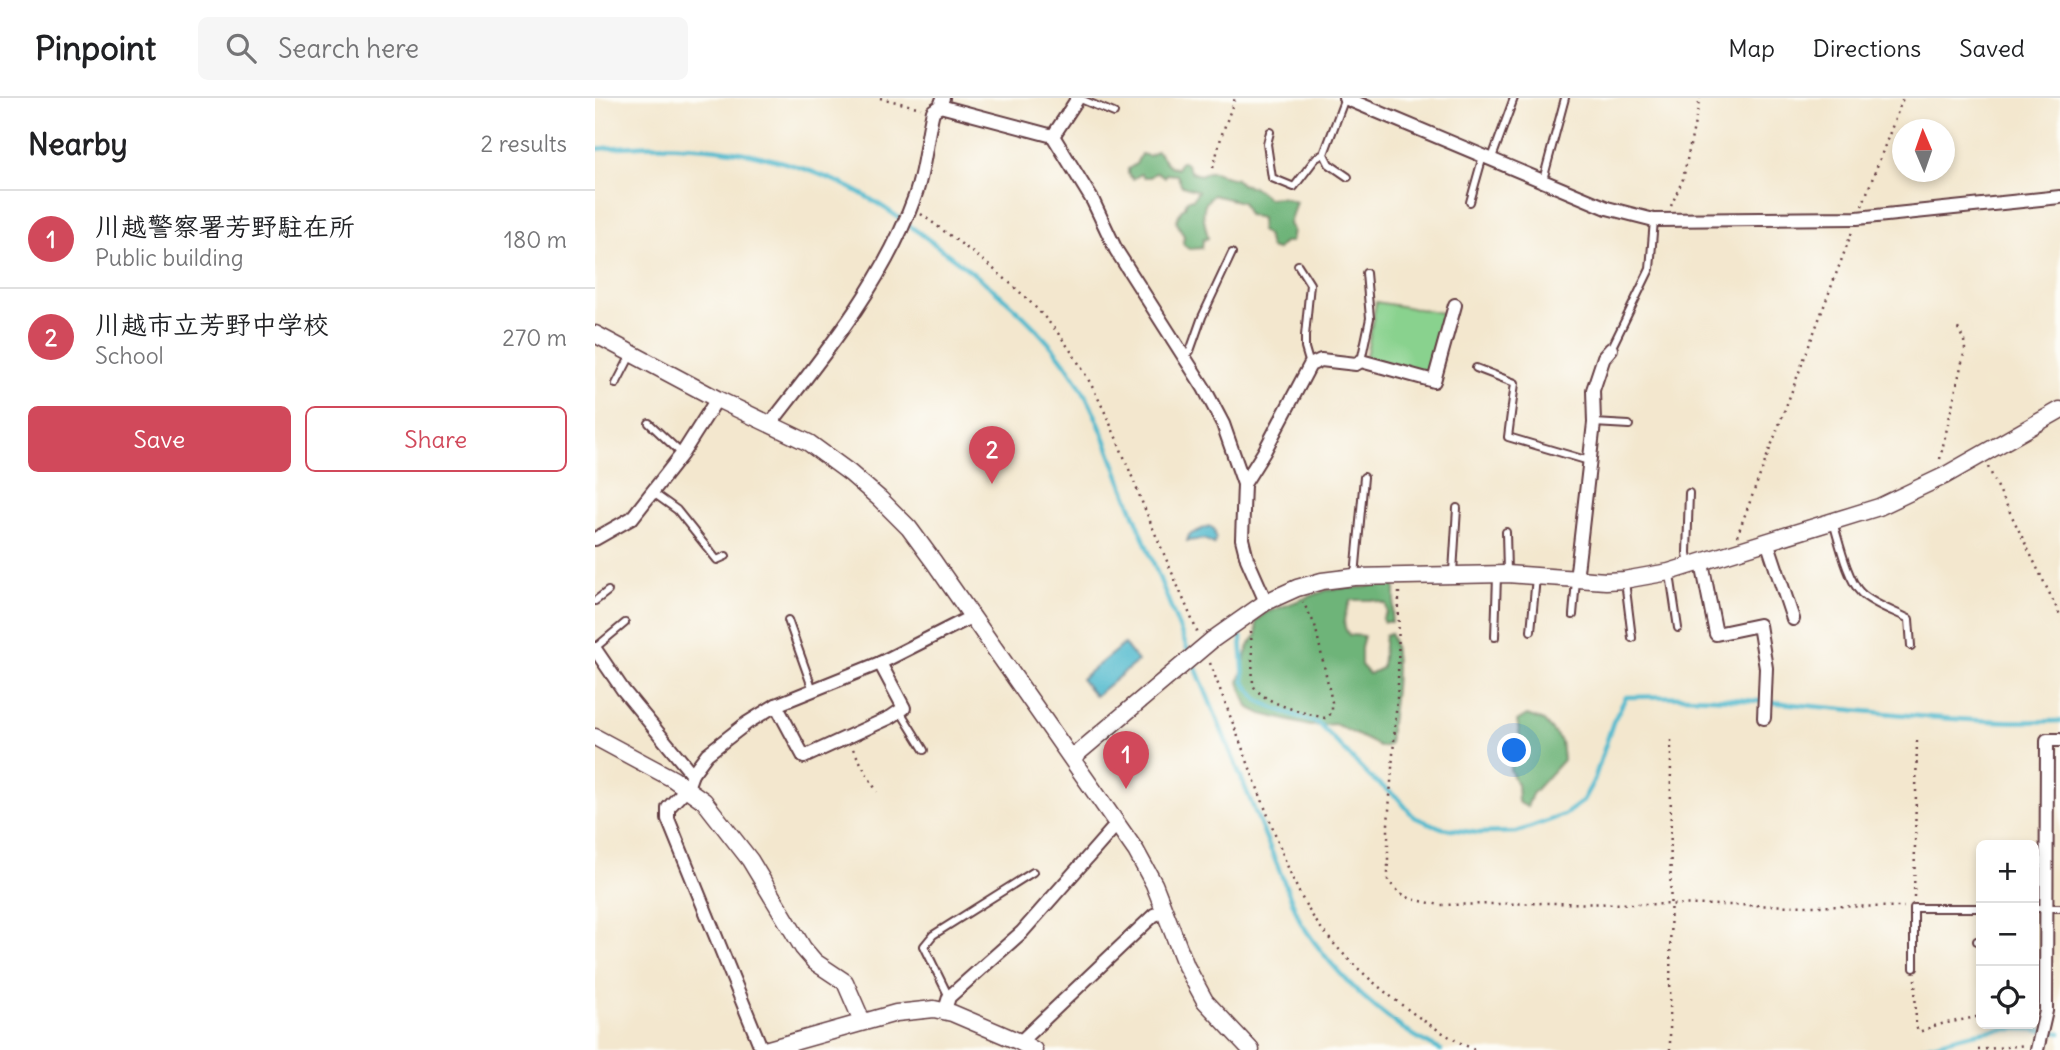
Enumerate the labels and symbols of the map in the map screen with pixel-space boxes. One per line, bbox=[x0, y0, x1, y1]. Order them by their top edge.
north arrow bbox=[1892, 119, 1955, 182]
pin: 2 bbox=[969, 426, 1015, 484]
pin: 1 bbox=[1103, 731, 1149, 789]
your location bbox=[1497, 733, 1531, 767]

